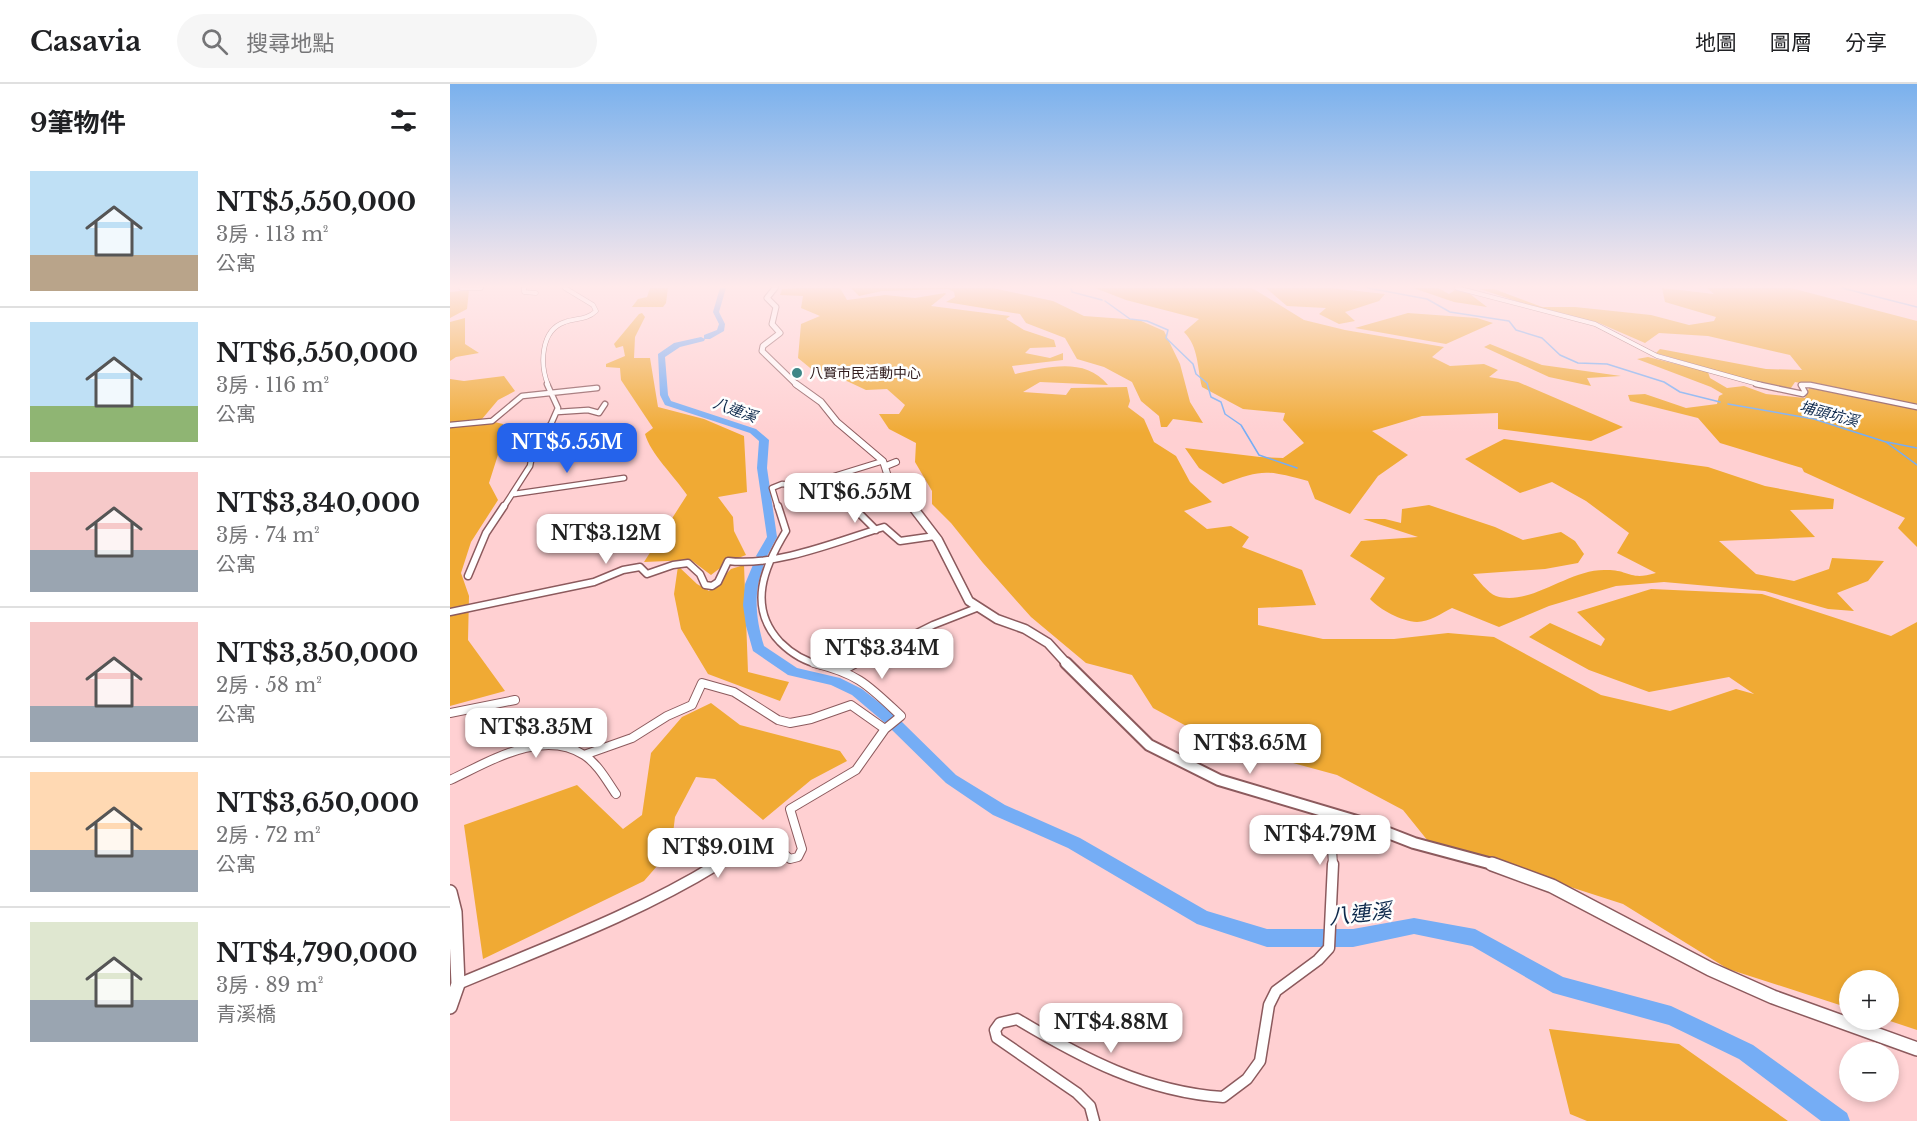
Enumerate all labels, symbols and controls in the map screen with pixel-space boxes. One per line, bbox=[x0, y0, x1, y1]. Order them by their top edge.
search box bbox=[177, 14, 597, 68]
text: Casavia bbox=[30, 24, 141, 59]
icon: search bbox=[198, 25, 231, 58]
text: 搜尋地點 bbox=[246, 30, 334, 57]
text: 地圖 bbox=[1695, 30, 1737, 56]
text: 圖層 bbox=[1770, 30, 1812, 56]
text: 分享 bbox=[1845, 30, 1887, 56]
icon: filters bbox=[387, 104, 420, 137]
text: 9筆物件 bbox=[30, 107, 126, 139]
text: NT$5,550,000 bbox=[216, 186, 416, 218]
icon: home bbox=[78, 195, 150, 267]
text: 3房 · 113 m² bbox=[216, 222, 329, 246]
text: 公寓 bbox=[216, 251, 256, 275]
text: NT$6,550,000 bbox=[216, 337, 418, 369]
icon: home bbox=[78, 346, 150, 418]
place label: 八賢市民活動中心 bbox=[809, 364, 921, 382]
marker: 八賢市民活動中心 bbox=[790, 366, 804, 380]
text: 3房 · 116 m² bbox=[216, 373, 329, 397]
water label: 八連溪 bbox=[711, 393, 761, 427]
water label: 埔頭坑溪 bbox=[1798, 397, 1862, 431]
text: 公寓 bbox=[216, 402, 256, 426]
pin: NT$5.55M bbox=[505, 423, 629, 474]
text: NT$5.55M bbox=[511, 430, 623, 454]
pin: NT$6.55M bbox=[793, 473, 917, 524]
text: NT$6.55M bbox=[798, 480, 912, 504]
text: NT$3,340,000 bbox=[216, 487, 420, 519]
icon: home bbox=[78, 496, 150, 568]
pin: NT$3.12M bbox=[544, 514, 668, 565]
text: NT$3.12M bbox=[551, 521, 661, 545]
text: 3房 · 74 m² bbox=[216, 523, 320, 547]
text: 公寓 bbox=[216, 552, 256, 576]
pin: NT$3.34M bbox=[820, 629, 944, 680]
text: NT$3.34M bbox=[824, 636, 940, 660]
text: NT$3,350,000 bbox=[216, 637, 418, 669]
icon: home bbox=[78, 646, 150, 718]
text: 2房 · 58 m² bbox=[216, 673, 322, 697]
text: 公寓 bbox=[216, 702, 256, 726]
pin: NT$3.35M bbox=[474, 708, 598, 759]
text: NT$3.35M bbox=[479, 715, 593, 739]
pin: NT$3.65M bbox=[1188, 724, 1312, 775]
text: NT$3.65M bbox=[1193, 731, 1307, 755]
text: NT$3,650,000 bbox=[216, 787, 419, 819]
icon: home bbox=[78, 796, 150, 868]
pin: NT$4.79M bbox=[1258, 815, 1382, 866]
text: NT$4.79M bbox=[1263, 822, 1377, 846]
text: 2房 · 72 m² bbox=[216, 823, 321, 847]
pin: NT$9.01M bbox=[656, 828, 780, 879]
text: NT$9.01M bbox=[662, 835, 774, 859]
text: 公寓 bbox=[216, 852, 256, 876]
water label: 八連溪 bbox=[1327, 897, 1396, 930]
text: NT$4,790,000 bbox=[216, 937, 418, 969]
icon: home bbox=[78, 946, 150, 1018]
map controls bbox=[1839, 970, 1899, 1102]
button: + bbox=[1839, 970, 1899, 1030]
text: 3房 · 89 m² bbox=[216, 973, 323, 997]
text: 青溪橋 bbox=[216, 1002, 276, 1026]
pin: NT$4.88M bbox=[1049, 1003, 1173, 1054]
text: NT$4.88M bbox=[1054, 1010, 1169, 1034]
button: − bbox=[1839, 1042, 1899, 1102]

